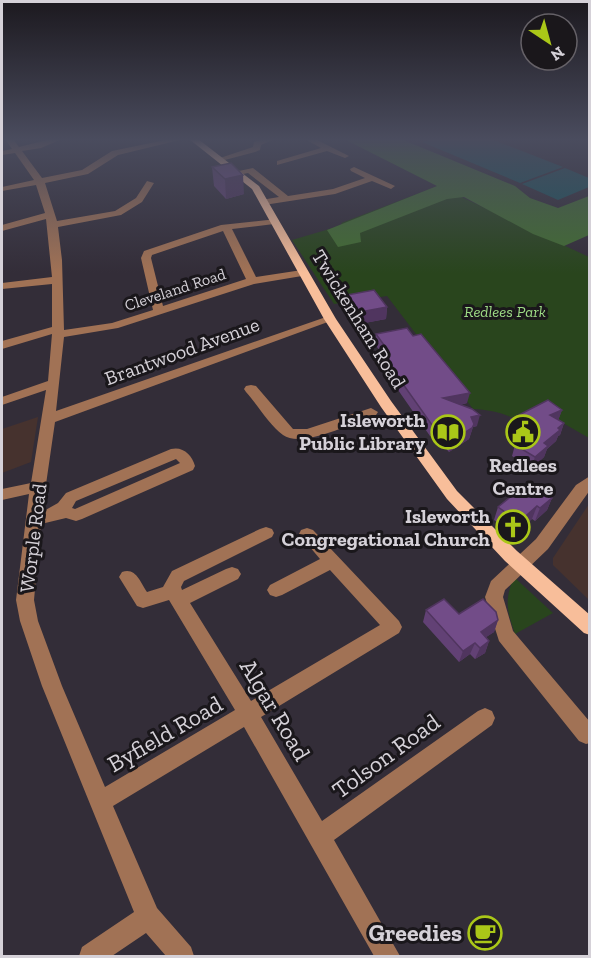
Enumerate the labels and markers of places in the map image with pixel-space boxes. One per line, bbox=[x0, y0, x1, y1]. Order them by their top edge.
place label: Isleworth Public Library bbox=[299, 408, 425, 455]
library icon: Isleworth Public Library bbox=[430, 414, 466, 450]
public building icon: Redlees Centre bbox=[505, 414, 541, 450]
place label: Redlees Centre bbox=[489, 453, 557, 500]
place label: Isleworth Congregational Church bbox=[282, 504, 490, 551]
church icon: Isleworth Congregational Church bbox=[495, 509, 531, 545]
cafe icon: Greedies bbox=[467, 915, 503, 951]
place label: Greedies bbox=[368, 918, 462, 947]

